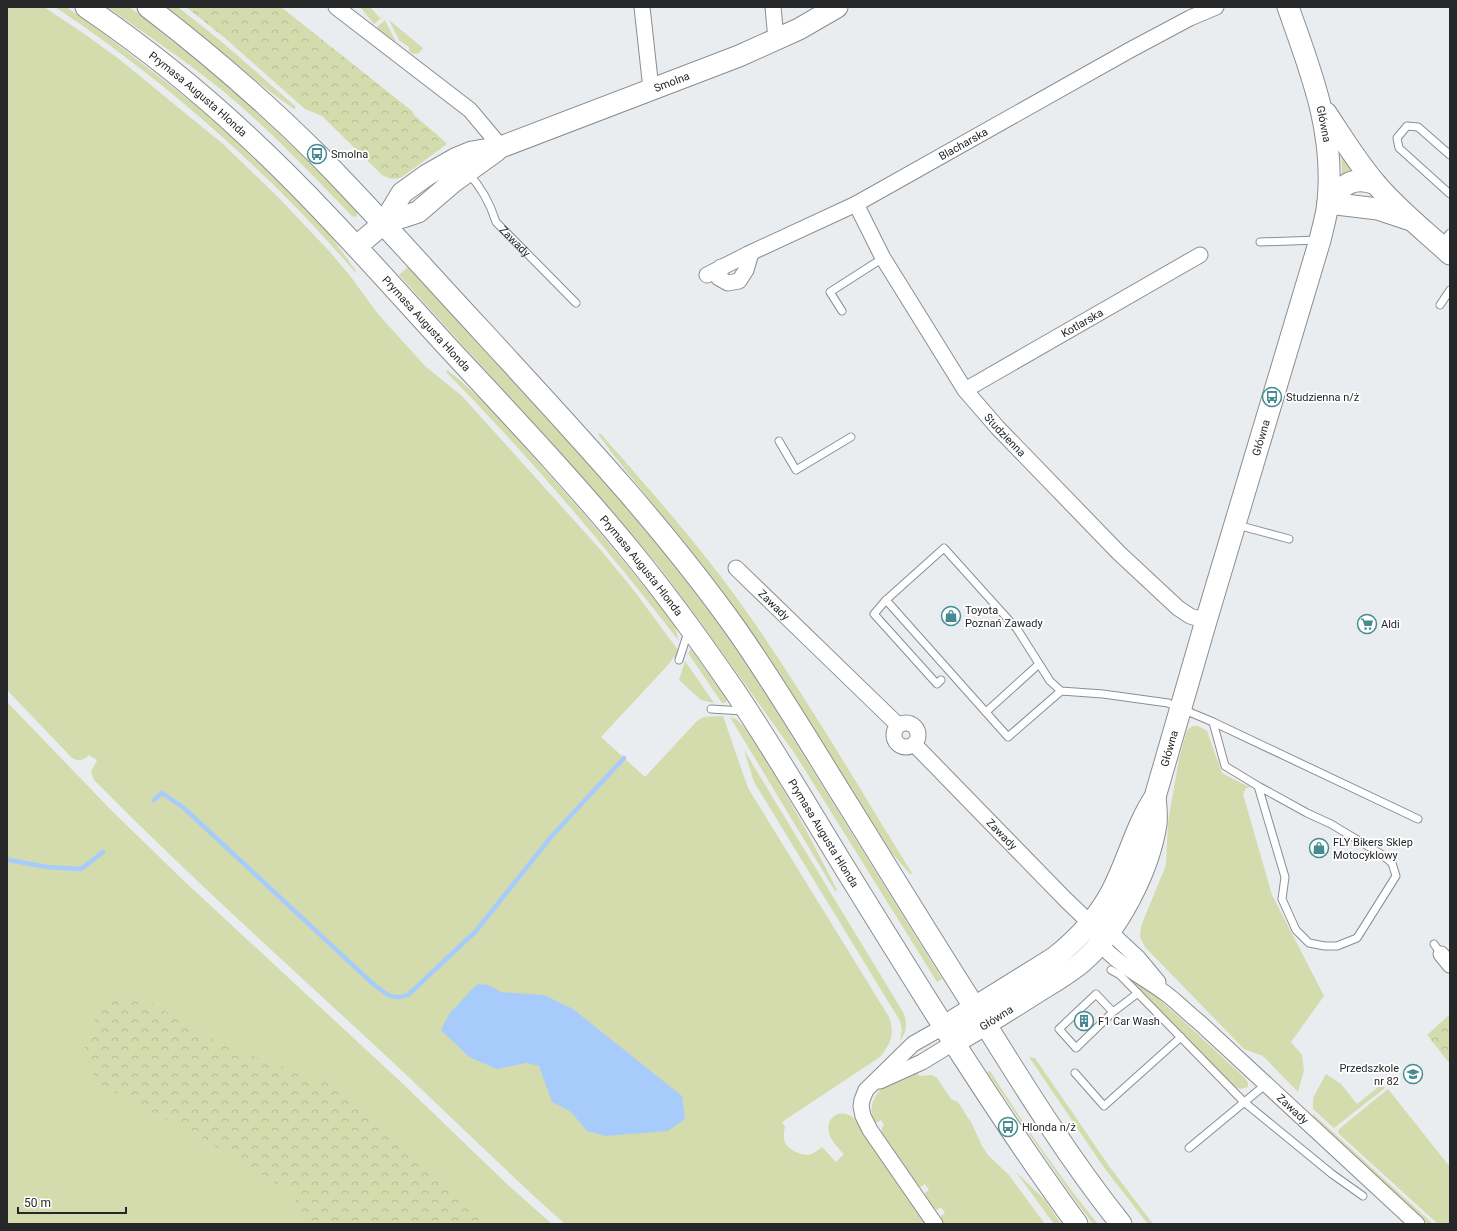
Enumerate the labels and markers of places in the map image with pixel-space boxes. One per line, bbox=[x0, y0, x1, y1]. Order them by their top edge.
bus stop icon: Smolna bbox=[306, 143, 328, 165]
place label: Smolna bbox=[331, 148, 368, 161]
bus stop icon: Studzienna n/ż bbox=[1261, 386, 1283, 408]
place label: Studzienna n/ż bbox=[1286, 391, 1360, 404]
place label: Toyota Poznań Zawady bbox=[965, 604, 1043, 630]
shop icon: Toyota Poznań Zawady bbox=[940, 605, 962, 627]
supermarket icon: Aldi bbox=[1356, 613, 1378, 635]
place label: Aldi bbox=[1381, 618, 1400, 631]
place label: FLY Bikers Sklep Motocyklowy bbox=[1333, 836, 1413, 862]
shop icon: FLY Bikers Sklep Motocyklowy bbox=[1308, 837, 1330, 859]
building icon: F1 Car Wash bbox=[1073, 1010, 1095, 1032]
place label: F1 Car Wash bbox=[1098, 1015, 1160, 1028]
place label: Przedszkole nr 82 bbox=[1339, 1062, 1399, 1088]
school or university icon: Przedszkole nr 82 bbox=[1402, 1063, 1424, 1085]
bus stop icon: Hlonda n/ż bbox=[997, 1116, 1019, 1138]
place label: Hlonda n/ż bbox=[1022, 1121, 1076, 1134]

